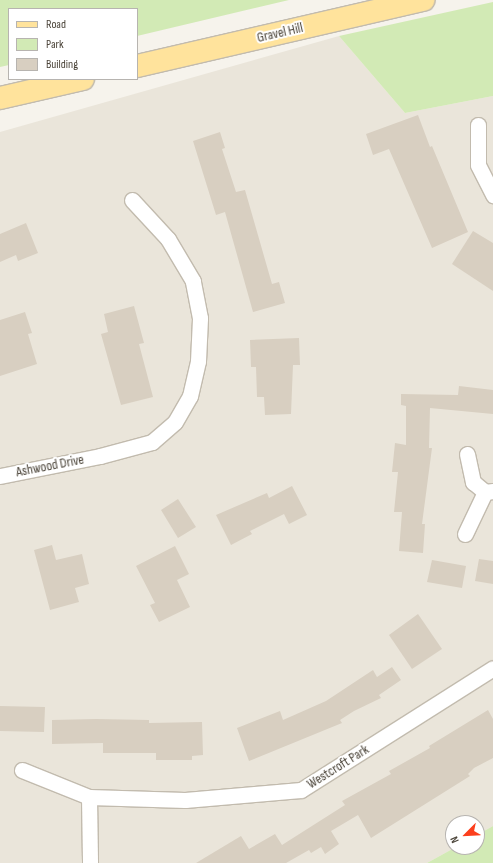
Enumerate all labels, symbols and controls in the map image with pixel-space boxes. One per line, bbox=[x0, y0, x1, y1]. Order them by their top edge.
legend bbox=[8, 8, 138, 80]
text: Road bbox=[46, 17, 66, 32]
street label: Gravel Hill bbox=[255, 20, 305, 46]
text: Park bbox=[46, 37, 64, 52]
text: Building bbox=[46, 57, 78, 72]
street label: Ashwood Drive bbox=[15, 451, 85, 481]
street label: Westcroft Park bbox=[304, 741, 372, 793]
north arrow bbox=[445, 815, 485, 855]
text: N bbox=[447, 834, 462, 845]

